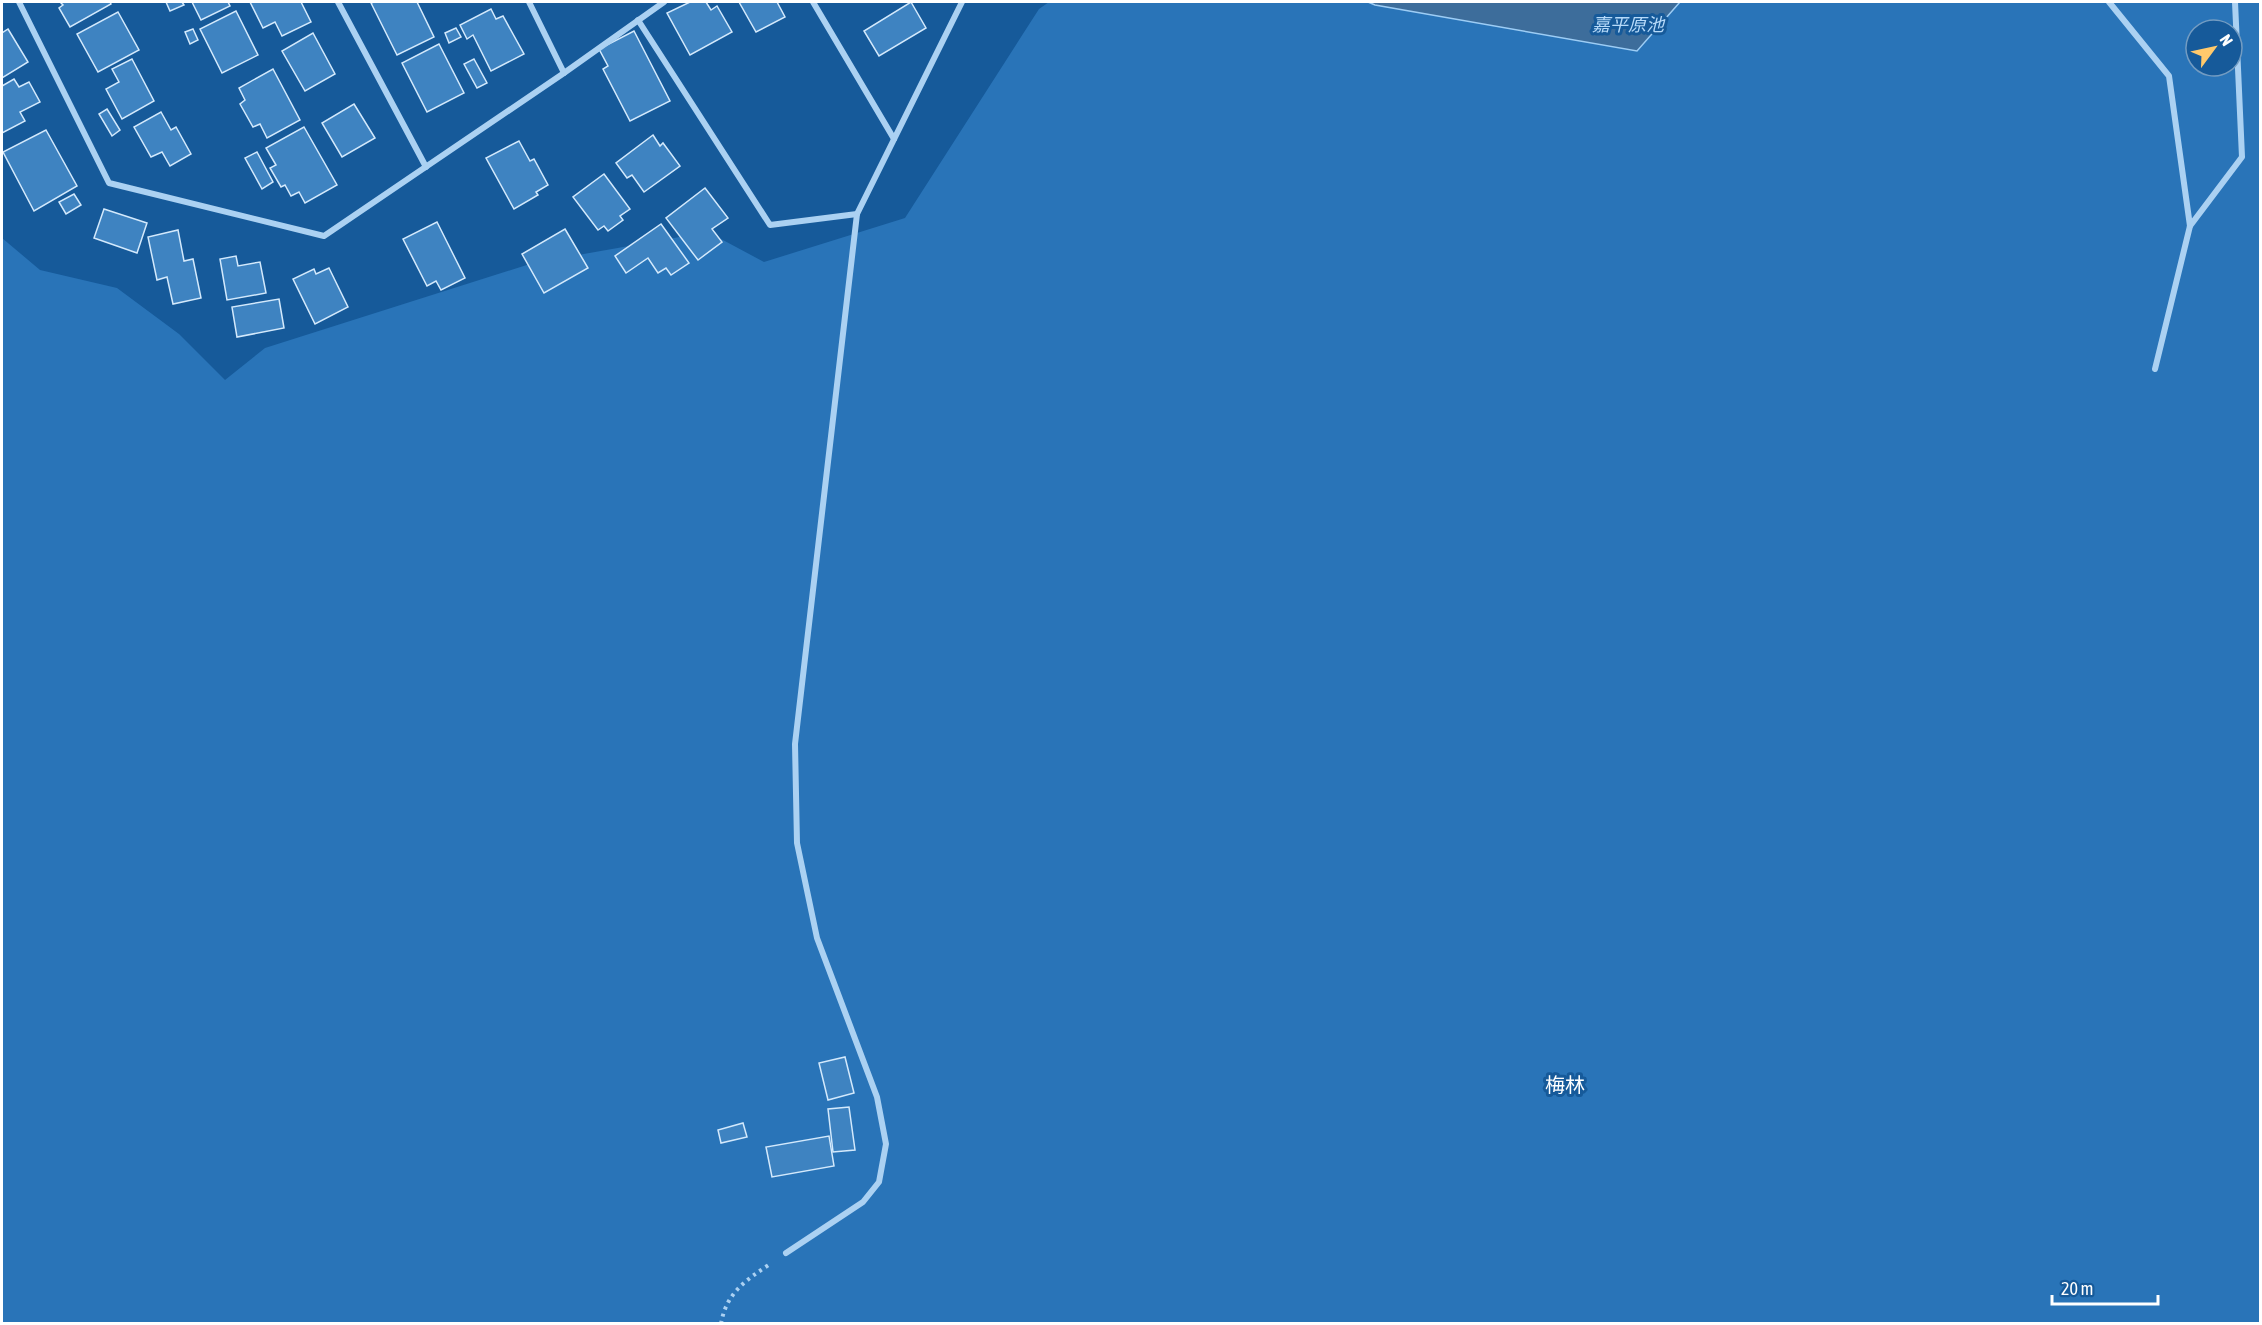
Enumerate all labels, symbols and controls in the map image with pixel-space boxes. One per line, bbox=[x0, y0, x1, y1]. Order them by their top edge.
water label: 嘉平原池 bbox=[1592, 14, 1666, 35]
north arrow bbox=[2184, 18, 2244, 78]
text: N bbox=[2216, 31, 2237, 49]
district label: 梅林 bbox=[1545, 1073, 1585, 1096]
scale bar bbox=[2052, 1268, 2158, 1306]
text: 20 m bbox=[2061, 1278, 2093, 1299]

